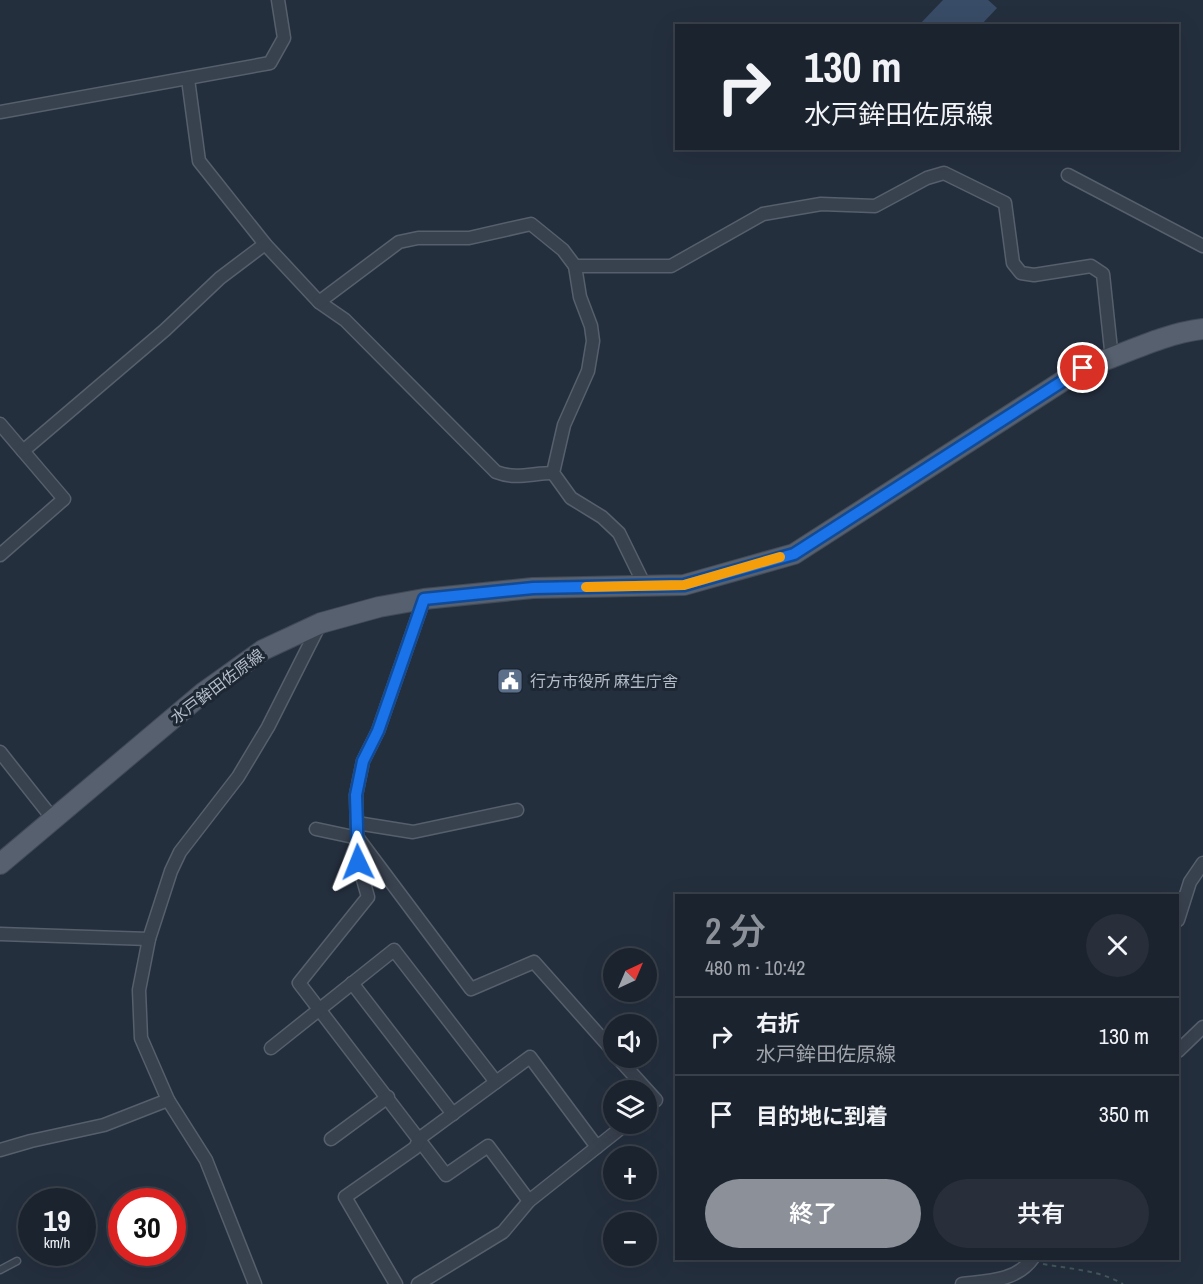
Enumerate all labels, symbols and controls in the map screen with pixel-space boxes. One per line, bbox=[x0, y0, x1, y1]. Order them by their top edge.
text: 130 m bbox=[804, 39, 902, 95]
icon: right bbox=[705, 48, 783, 126]
text: 水戸鉾田佐原線 bbox=[804, 96, 993, 132]
pin bbox=[1057, 342, 1108, 393]
icon: arrive bbox=[1066, 351, 1099, 384]
street label: 水戸鉾田佐原線 bbox=[166, 644, 268, 728]
public building icon: 行方市役所 麻生庁舎 bbox=[495, 666, 525, 696]
place label: 行方市役所 麻生庁舎 bbox=[530, 670, 678, 692]
position arrow bbox=[326, 830, 390, 894]
text: 2 分 bbox=[705, 907, 766, 955]
button: close bbox=[1086, 914, 1149, 977]
north arrow bbox=[603, 948, 657, 1002]
map controls bbox=[603, 948, 657, 1266]
text: 480 m · 10:42 bbox=[705, 954, 805, 981]
text: 右折 bbox=[756, 1008, 800, 1038]
button: sound bbox=[603, 1014, 657, 1068]
icon: right bbox=[705, 1020, 738, 1053]
text: 130 m bbox=[1099, 1021, 1149, 1051]
text: 水戸鉾田佐原線 bbox=[756, 1040, 896, 1067]
button: layers bbox=[603, 1080, 657, 1134]
icon: arrive bbox=[705, 1098, 738, 1131]
text: 350 m bbox=[1099, 1099, 1149, 1129]
text: 目的地に到着 bbox=[756, 1101, 888, 1131]
button: + bbox=[603, 1146, 657, 1200]
button: 終了 bbox=[705, 1179, 921, 1248]
button: 共有 bbox=[933, 1179, 1149, 1248]
speed limit sign: 30 bbox=[108, 1188, 186, 1266]
text: 19 bbox=[43, 1200, 71, 1240]
button: − bbox=[603, 1212, 657, 1266]
text: km/h bbox=[44, 1232, 70, 1253]

